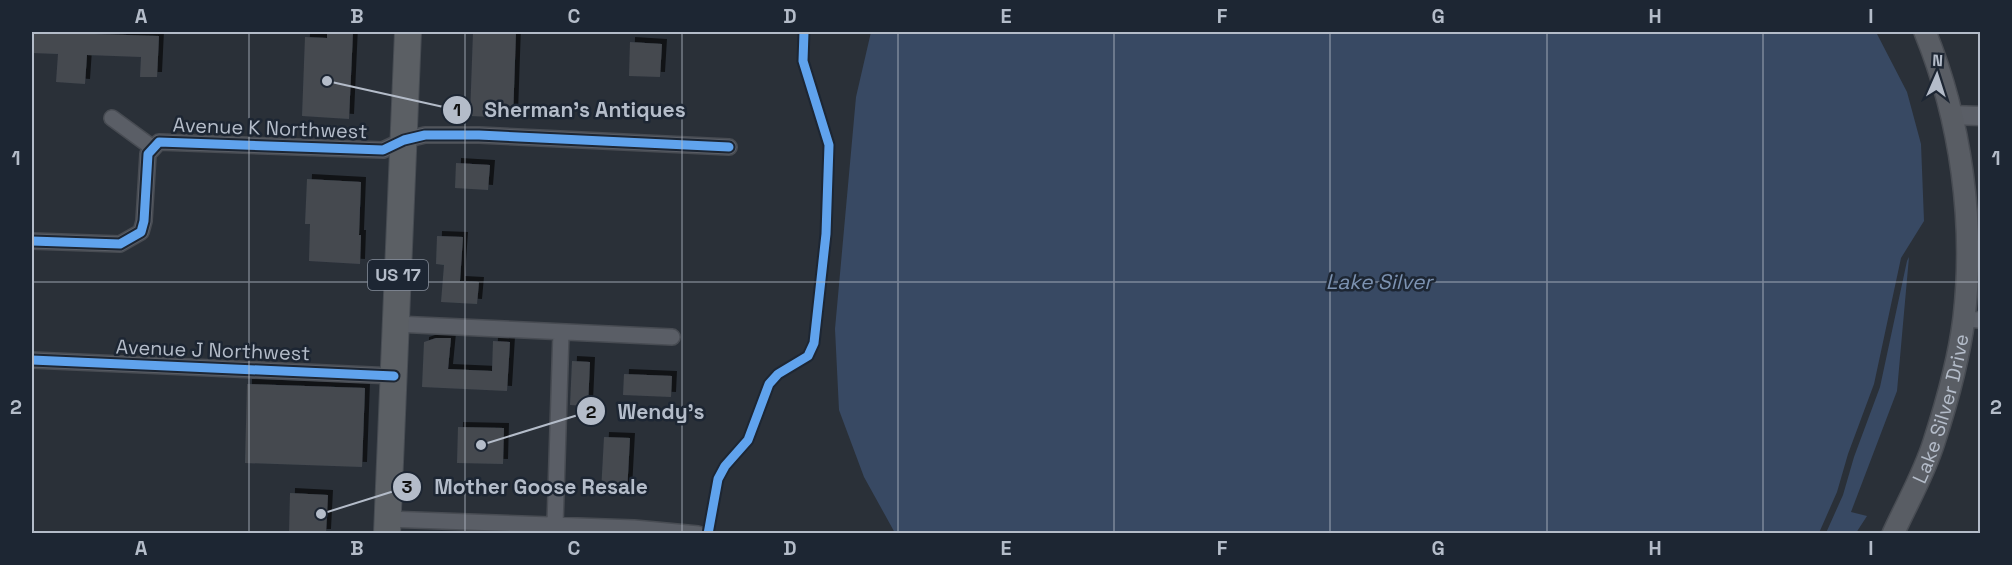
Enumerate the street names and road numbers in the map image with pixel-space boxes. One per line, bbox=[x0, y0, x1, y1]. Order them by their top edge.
street label: Avenue K Northwest bbox=[172, 112, 368, 144]
road number: US 17 bbox=[368, 260, 428, 290]
street label: Lake Silver Drive bbox=[1906, 332, 1975, 487]
street label: Avenue J Northwest bbox=[115, 334, 311, 366]

